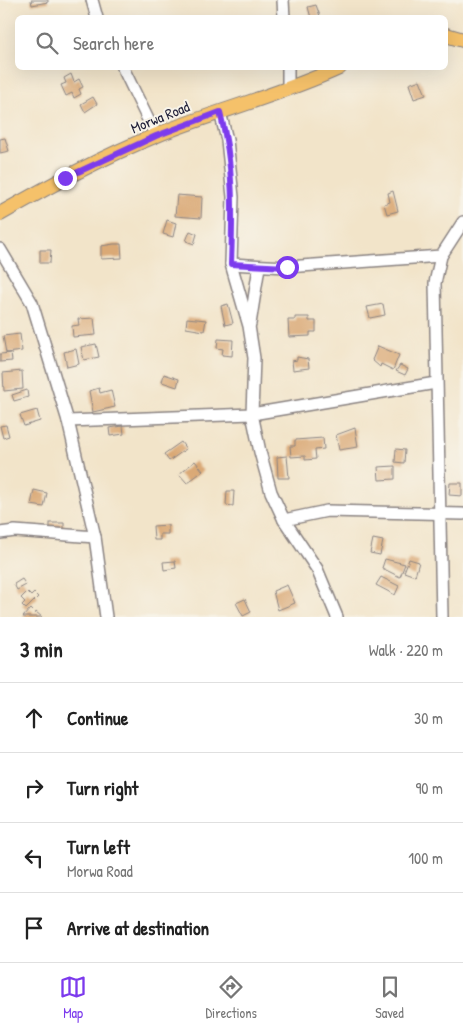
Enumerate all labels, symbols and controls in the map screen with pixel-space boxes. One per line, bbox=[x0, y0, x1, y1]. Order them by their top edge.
search box bbox=[15, 15, 448, 70]
icon: search bbox=[33, 29, 61, 57]
text: Search here bbox=[73, 30, 154, 56]
street label: Morwa Road bbox=[128, 96, 193, 138]
route end bbox=[54, 167, 77, 190]
route start bbox=[276, 256, 299, 279]
text: 3 min bbox=[20, 635, 63, 664]
text: Walk · 220 m bbox=[369, 639, 443, 661]
icon: ahead bbox=[20, 704, 48, 732]
text: Continue bbox=[67, 705, 128, 731]
text: 30 m bbox=[414, 707, 443, 729]
icon: right bbox=[20, 774, 48, 802]
text: Turn right bbox=[67, 775, 138, 801]
text: 90 m bbox=[415, 777, 443, 799]
text: Turn left bbox=[67, 834, 130, 860]
icon: left bbox=[20, 844, 48, 872]
text: 100 m bbox=[408, 847, 443, 869]
text: Morwa Road bbox=[67, 860, 133, 882]
icon: arrive bbox=[20, 914, 48, 942]
text: Arrive at destination bbox=[67, 915, 209, 941]
tab: Map bbox=[59, 973, 87, 1022]
tab: Directions bbox=[205, 973, 257, 1022]
tab: Saved bbox=[375, 973, 404, 1022]

